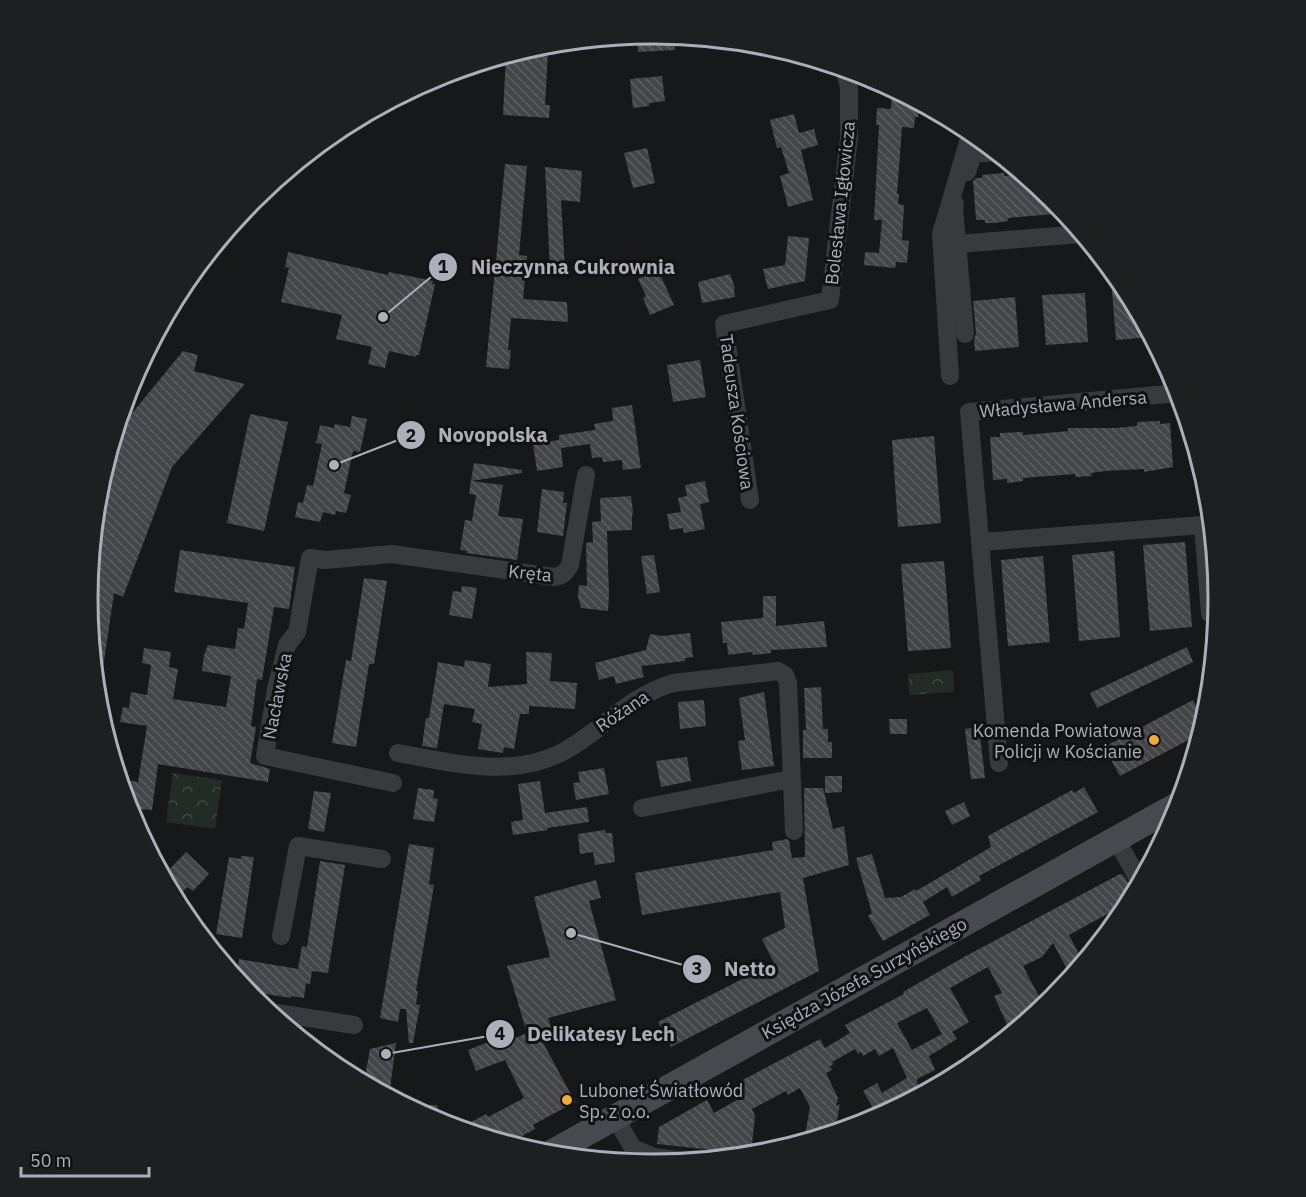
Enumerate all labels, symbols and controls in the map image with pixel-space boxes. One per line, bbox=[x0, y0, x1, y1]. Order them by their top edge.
street label: Bolesława Igłowicza bbox=[820, 120, 860, 286]
callout: Nieczynna Cukrownia bbox=[428, 248, 687, 286]
text: Nieczynna Cukrownia bbox=[471, 253, 675, 280]
text: 1 bbox=[438, 255, 449, 278]
street label: Tadeusza Kościowa bbox=[715, 333, 759, 492]
street label: Władysława Andersa bbox=[978, 385, 1148, 423]
callout: Novopolska bbox=[396, 416, 560, 454]
text: Novopolska bbox=[438, 421, 548, 448]
text: 2 bbox=[406, 424, 416, 447]
street label: Kręta bbox=[507, 559, 553, 587]
street label: Nacławska bbox=[257, 650, 297, 741]
street label: Różana bbox=[591, 685, 653, 737]
place label: Komenda Powiatowa Policji w Kościanie bbox=[973, 719, 1142, 763]
marker: Komenda Powiatowa Policji w Kościanie bbox=[1147, 733, 1161, 747]
street label: Księdza Józefa Surzyńskiego bbox=[757, 912, 971, 1044]
callout: Netto bbox=[682, 950, 788, 988]
text: Netto bbox=[724, 955, 776, 982]
text: 3 bbox=[692, 957, 702, 980]
callout: Delikatesy Lech bbox=[485, 1015, 687, 1053]
text: Delikatesy Lech bbox=[527, 1020, 675, 1047]
text: 4 bbox=[495, 1022, 506, 1045]
place label: Lubonet Światłowód Sp. z o.o. bbox=[579, 1079, 743, 1123]
marker: Lubonet Światłowód Sp. z o.o. bbox=[560, 1093, 574, 1107]
scale bar bbox=[21, 1140, 148, 1178]
text: 50 m bbox=[30, 1149, 72, 1172]

